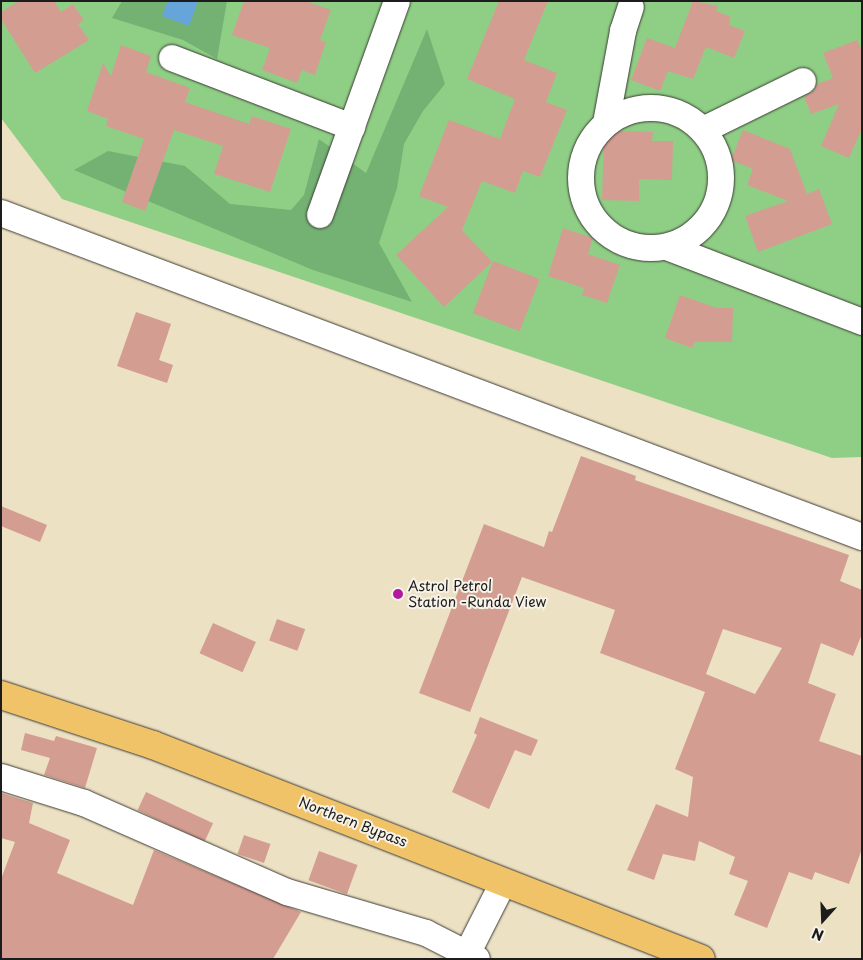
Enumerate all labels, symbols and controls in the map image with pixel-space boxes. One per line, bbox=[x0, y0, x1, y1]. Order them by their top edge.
place label: Astrol Petrol Station -Runda View bbox=[408, 578, 546, 610]
marker: Astrol Petrol Station -Runda View bbox=[392, 588, 404, 600]
street label: Northern Bypass bbox=[297, 794, 409, 850]
north arrow bbox=[798, 895, 848, 945]
text: N bbox=[809, 923, 827, 946]

